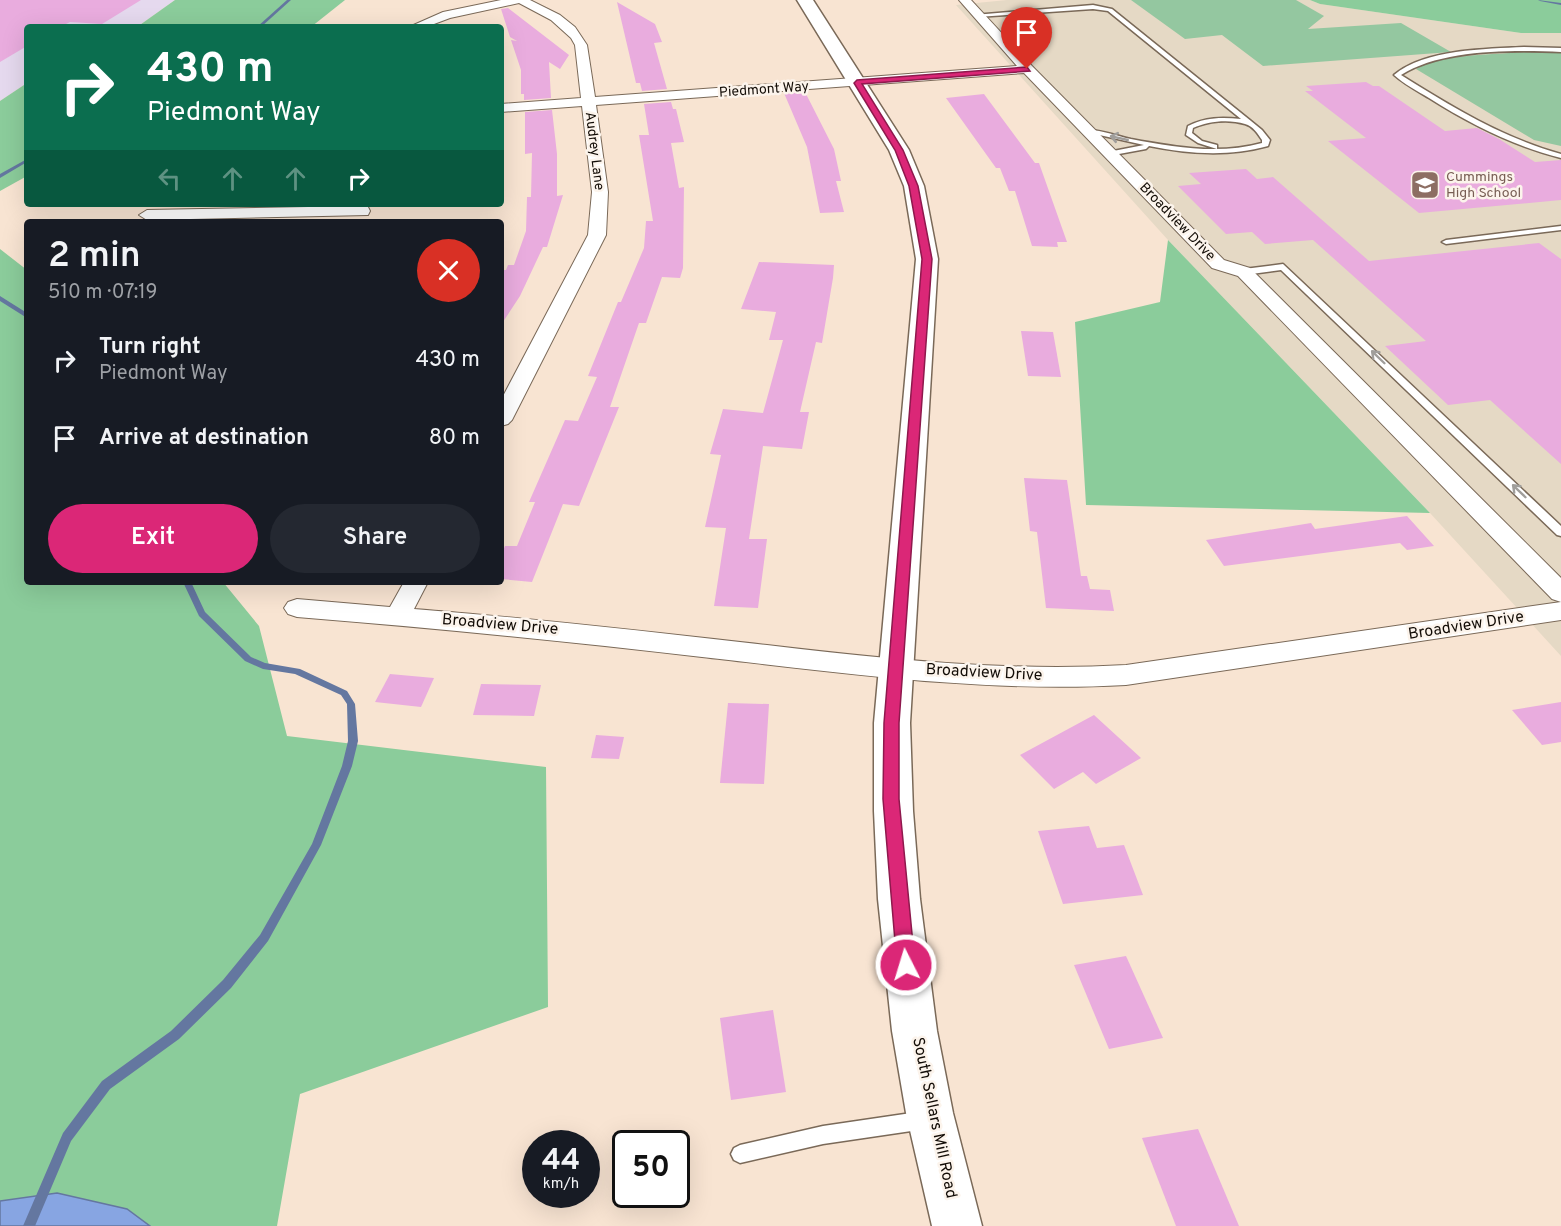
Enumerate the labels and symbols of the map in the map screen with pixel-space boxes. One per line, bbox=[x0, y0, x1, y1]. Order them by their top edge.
pin bbox=[1001, 7, 1052, 69]
street label: Piedmont Way bbox=[719, 78, 809, 102]
street label: Audrey Lane bbox=[581, 111, 607, 191]
one-way arrow bbox=[1110, 132, 1129, 144]
school or university icon: Cummings High School bbox=[1409, 169, 1441, 201]
place label: Cummings High School bbox=[1446, 169, 1521, 202]
street label: Broadview Drive bbox=[1135, 179, 1219, 265]
one-way arrow bbox=[1370, 350, 1385, 364]
one-way arrow bbox=[1511, 484, 1526, 499]
street label: Broadview Drive bbox=[1407, 607, 1525, 645]
street label: Broadview Drive bbox=[441, 610, 559, 640]
street label: Broadview Drive bbox=[925, 660, 1043, 686]
position arrow bbox=[874, 933, 938, 997]
street label: South Sellars Mill Road bbox=[907, 1036, 961, 1200]
speed limit sign: 50 bbox=[612, 1130, 690, 1208]

